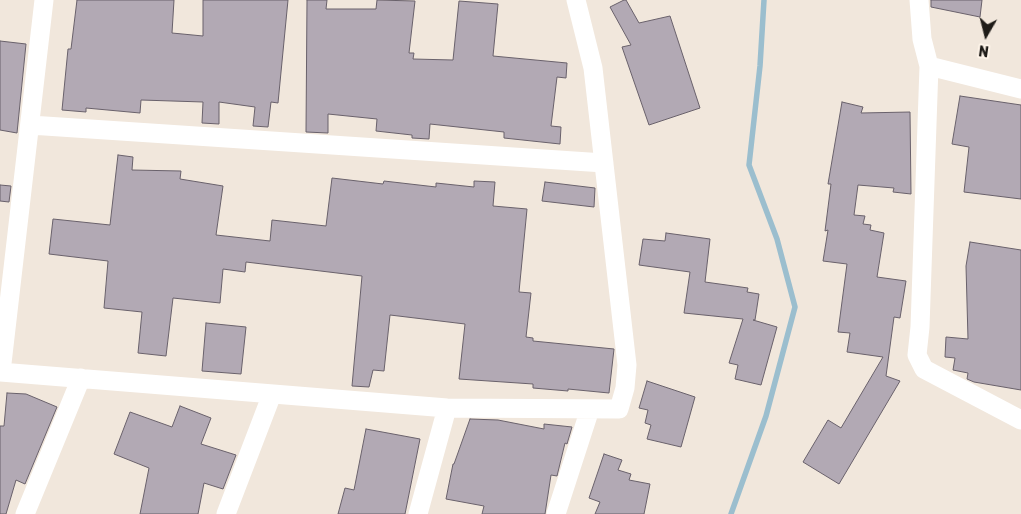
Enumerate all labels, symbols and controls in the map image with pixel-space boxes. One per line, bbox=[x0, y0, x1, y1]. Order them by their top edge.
north arrow bbox=[961, 10, 1011, 60]
text: N bbox=[978, 41, 990, 59]

